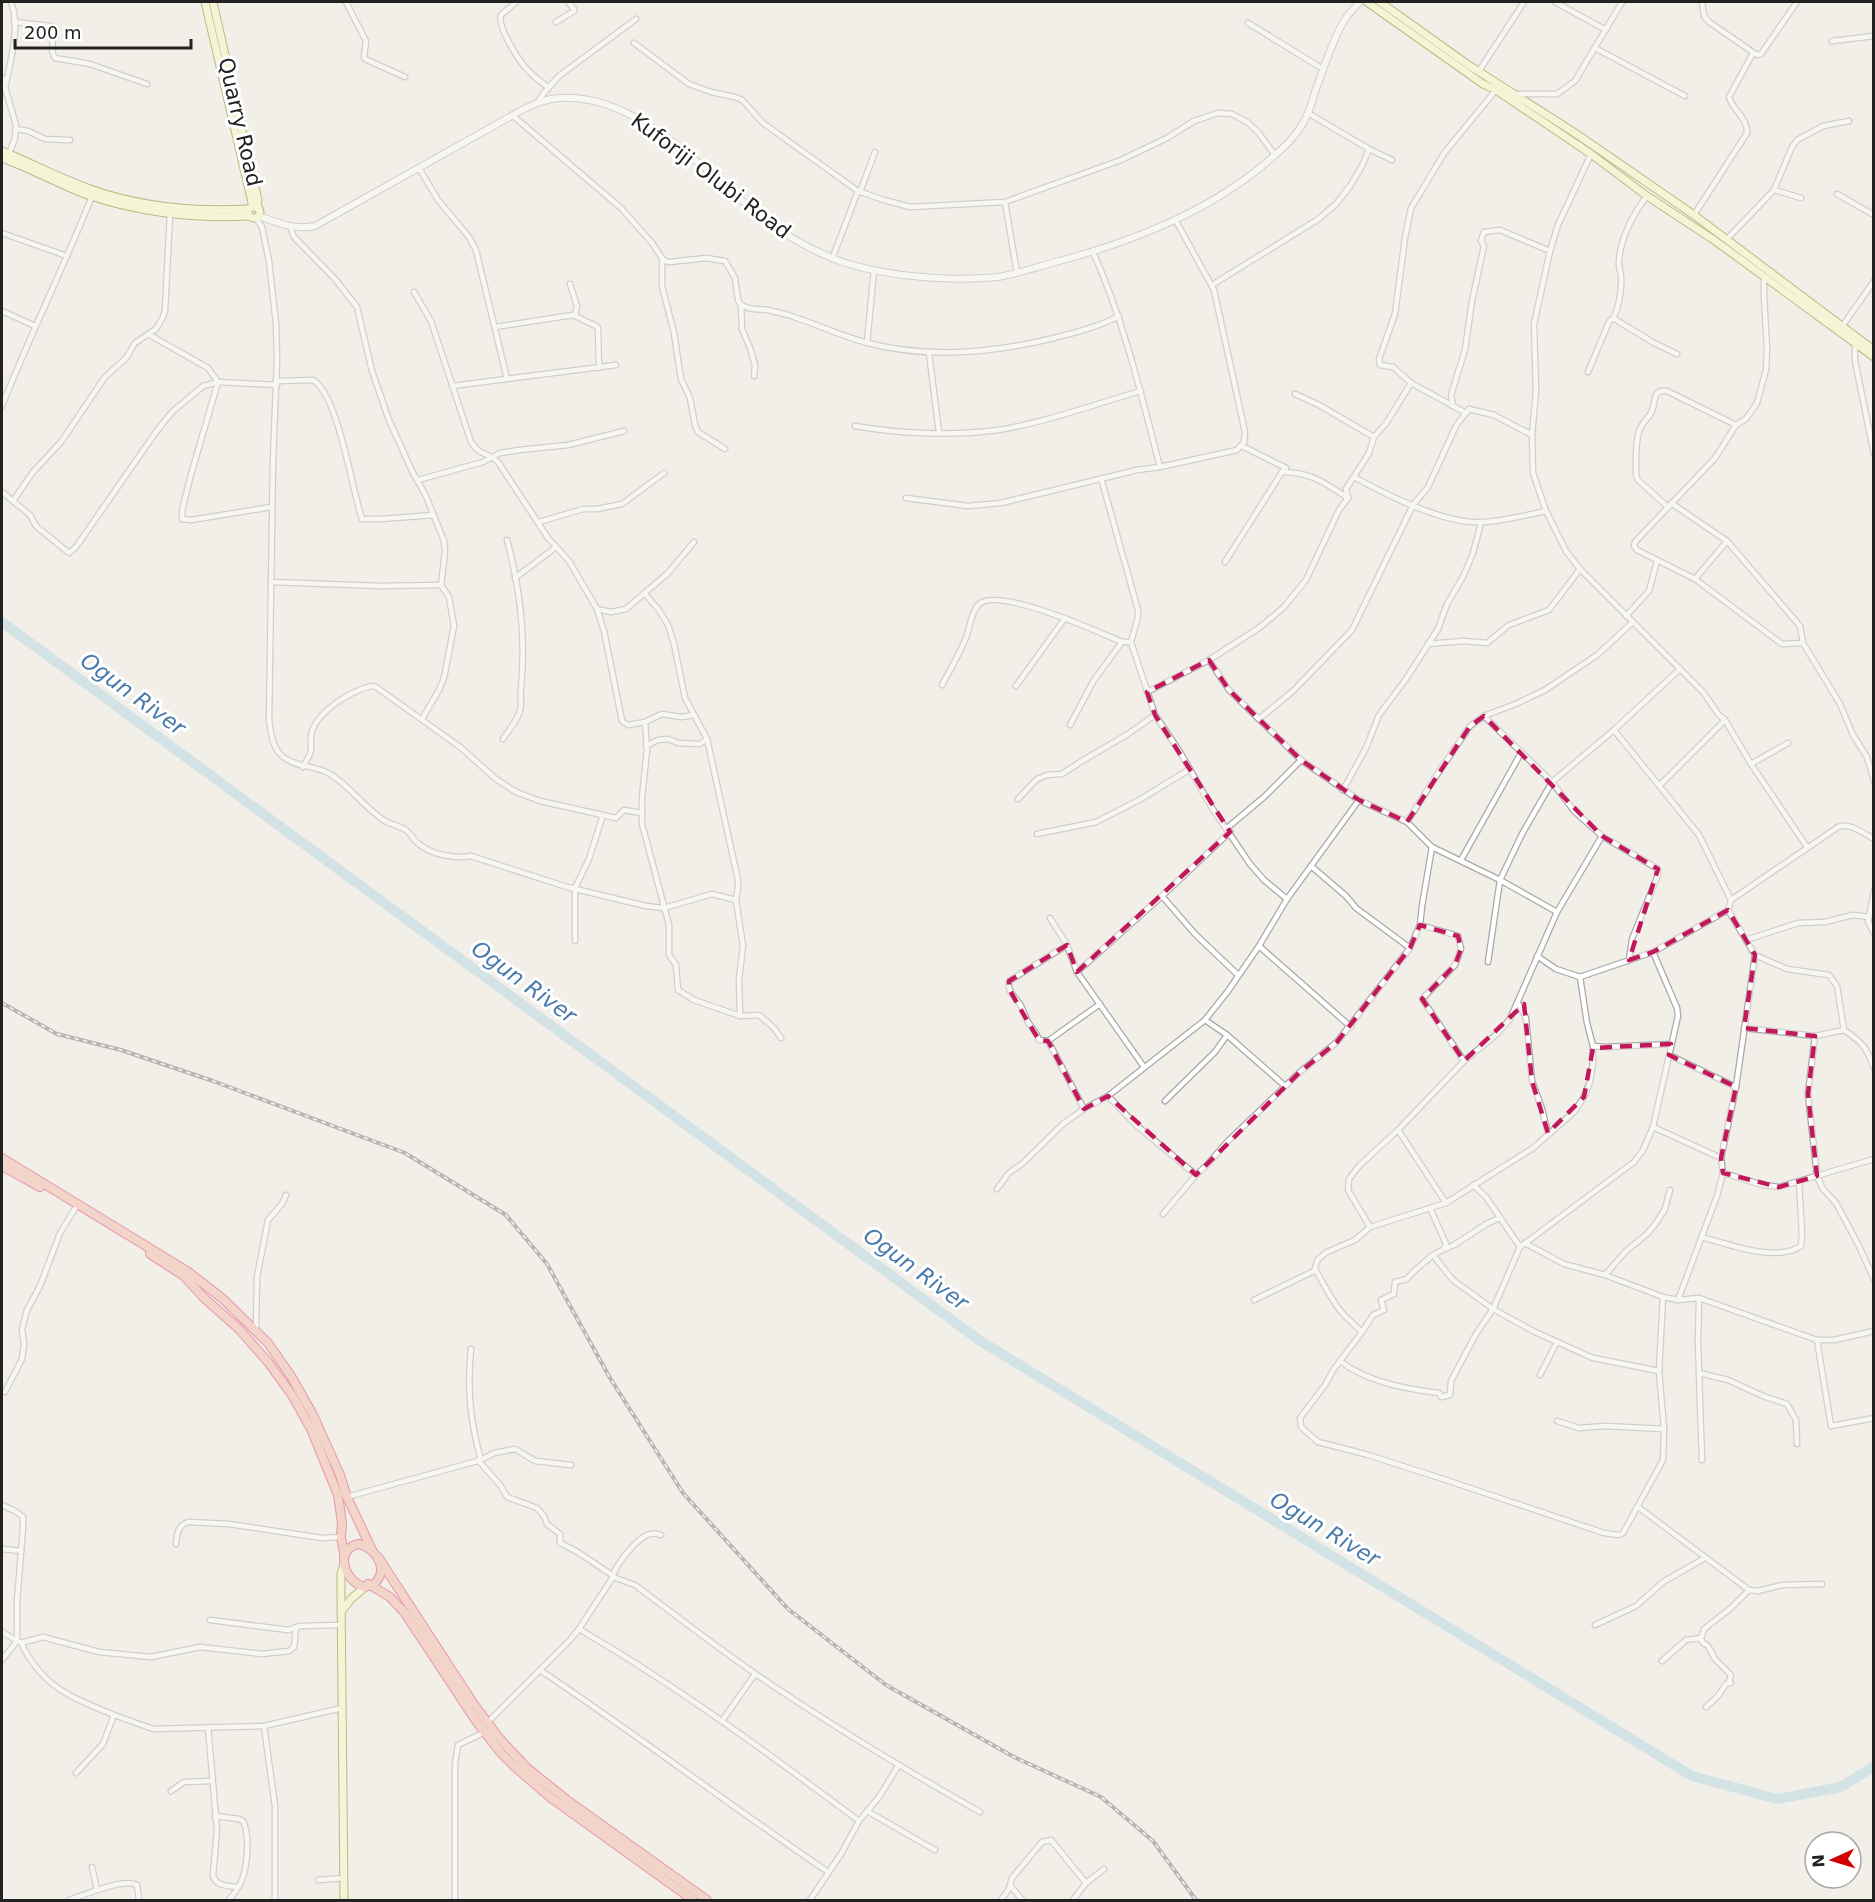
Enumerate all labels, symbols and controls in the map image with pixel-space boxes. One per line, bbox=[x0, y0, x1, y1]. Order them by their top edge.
scale bar bbox=[15, 12, 190, 50]
text: 200 m bbox=[24, 22, 82, 43]
street label: Quarry Road bbox=[214, 55, 266, 189]
street label: Kuforiji Olubi Road bbox=[627, 108, 795, 244]
water label: Ogun River bbox=[76, 648, 192, 741]
water label: Ogun River bbox=[467, 936, 583, 1029]
water label: Ogun River bbox=[859, 1223, 975, 1316]
water label: Ogun River bbox=[1266, 1487, 1386, 1572]
north arrow bbox=[1803, 1830, 1863, 1890]
text: N bbox=[1809, 1854, 1828, 1868]

